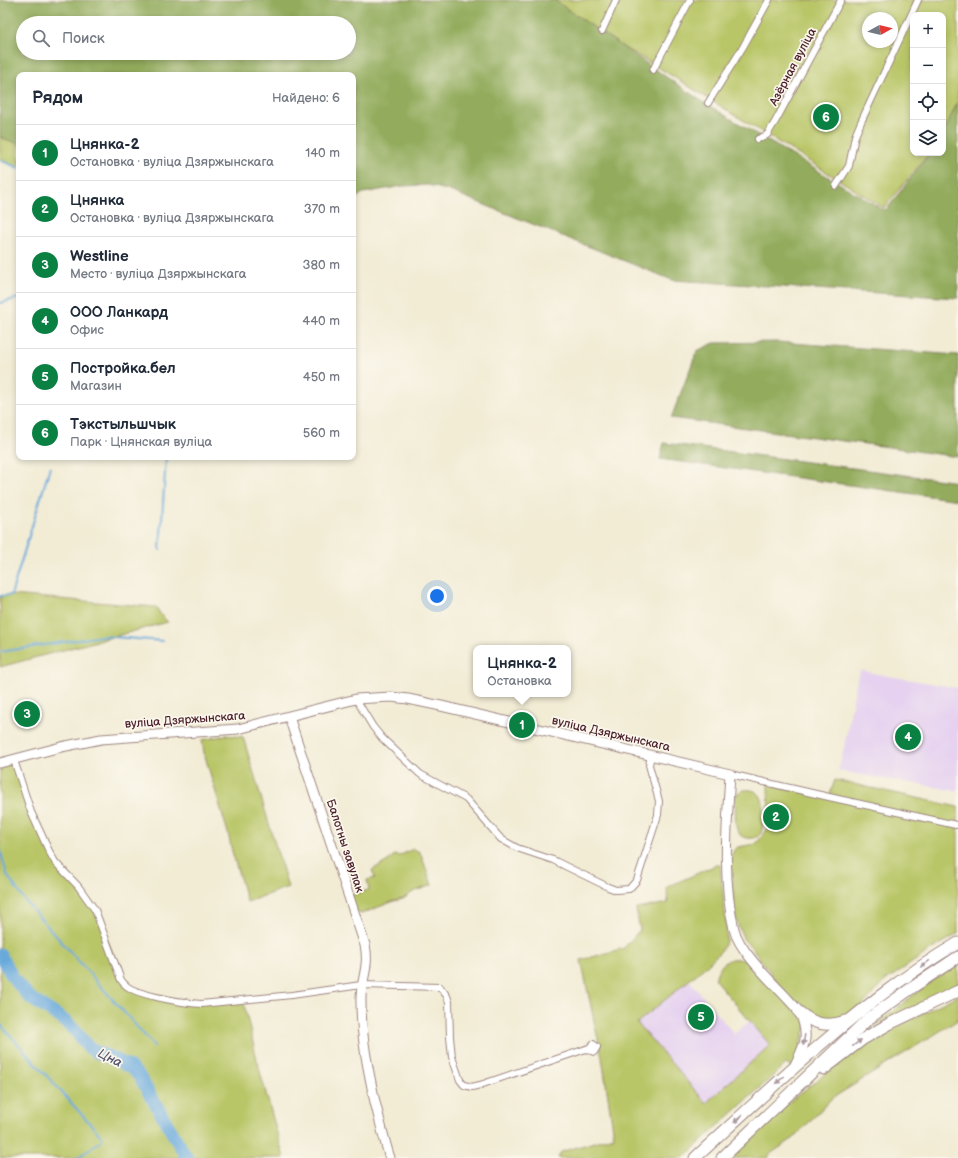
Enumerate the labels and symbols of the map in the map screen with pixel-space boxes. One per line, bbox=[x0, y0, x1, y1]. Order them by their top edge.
north arrow bbox=[862, 12, 898, 48]
street label: Азёрная вуліца bbox=[766, 26, 820, 109]
pin: 6 bbox=[813, 102, 839, 132]
your location bbox=[427, 586, 447, 606]
pin: 3 bbox=[14, 699, 40, 729]
street label: вуліца Дзяржынскага bbox=[124, 708, 246, 732]
pin: 1 bbox=[509, 710, 535, 740]
street label: вуліца Дзяржынскага bbox=[550, 713, 672, 755]
pin: 4 bbox=[895, 722, 921, 752]
street label: Балотны завулак bbox=[323, 797, 367, 895]
pin: 2 bbox=[763, 802, 789, 832]
one-way arrow bbox=[920, 960, 930, 968]
pin: 5 bbox=[688, 1002, 714, 1032]
one-way arrow bbox=[801, 1034, 807, 1047]
one-way arrow bbox=[852, 1039, 863, 1048]
water label: Цна bbox=[95, 1045, 125, 1071]
one-way arrow bbox=[775, 1076, 785, 1085]
one-way arrow bbox=[733, 1114, 743, 1123]

